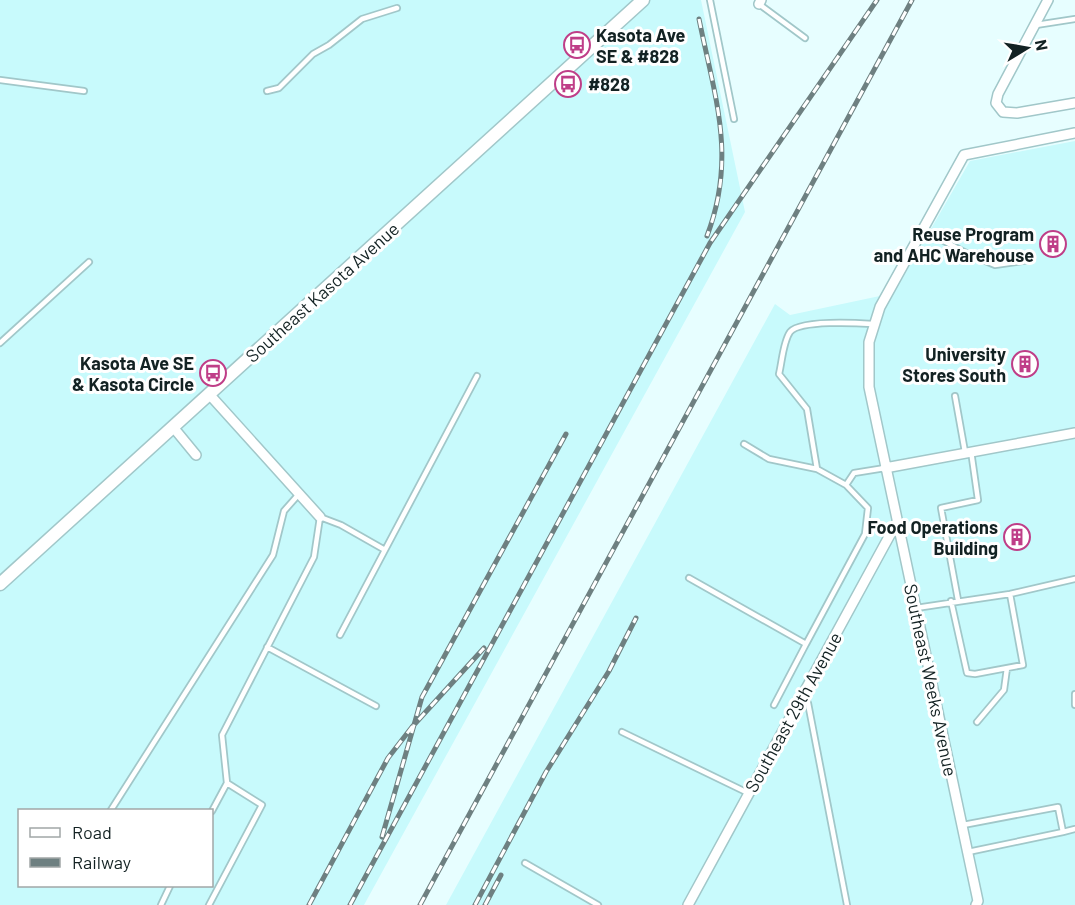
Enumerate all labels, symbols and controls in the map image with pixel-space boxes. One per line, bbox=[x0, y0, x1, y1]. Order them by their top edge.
north arrow bbox=[997, 18, 1057, 78]
place label: Kasota Ave SE & #828 bbox=[596, 24, 685, 67]
bus stop icon: Kasota Ave SE & #828 bbox=[562, 30, 592, 60]
text: N bbox=[1032, 38, 1053, 52]
bus stop icon: #828 bbox=[553, 69, 583, 99]
place label: #828 bbox=[588, 73, 630, 95]
street label: Southeast Kasota Avenue bbox=[241, 217, 403, 367]
place label: Reuse Program and AHC Warehouse bbox=[874, 223, 1034, 266]
building icon: Reuse Program and AHC Warehouse bbox=[1038, 229, 1068, 259]
place label: University Stores South bbox=[902, 343, 1006, 386]
building icon: University Stores South bbox=[1010, 349, 1040, 379]
place label: Kasota Ave SE & Kasota Circle bbox=[72, 352, 194, 395]
bus stop icon: Kasota Ave SE & Kasota Circle bbox=[198, 358, 228, 388]
place label: Food Operations Building bbox=[868, 516, 998, 559]
building icon: Food Operations Building bbox=[1002, 522, 1032, 552]
street label: Southeast Weeks Avenue bbox=[900, 582, 962, 778]
street label: Southeast 29th Avenue bbox=[740, 628, 846, 796]
legend bbox=[18, 809, 213, 887]
text: Road bbox=[72, 821, 112, 843]
text: Railway bbox=[72, 851, 131, 873]

